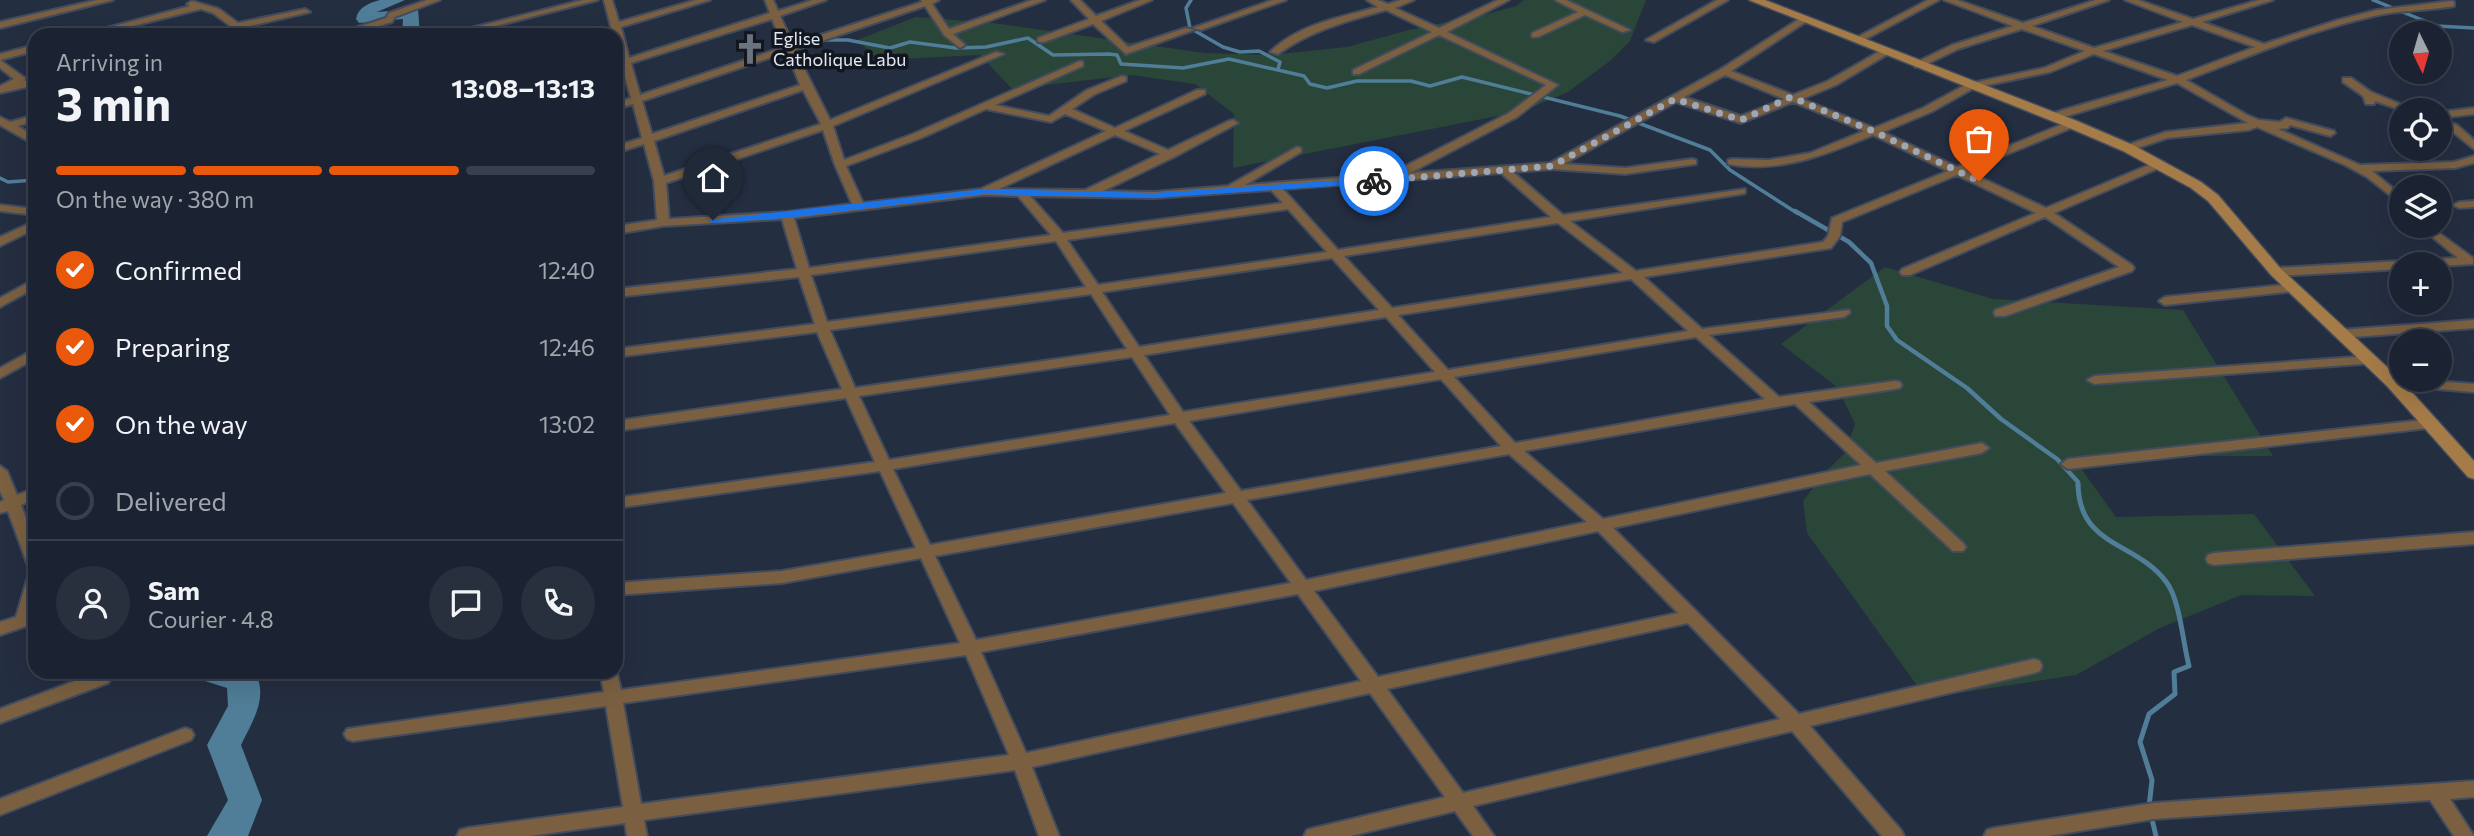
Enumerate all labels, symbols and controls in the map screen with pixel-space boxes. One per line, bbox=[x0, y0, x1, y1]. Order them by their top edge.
north arrow bbox=[2389, 21, 2452, 84]
map controls bbox=[2389, 21, 2452, 392]
place label: Eglise Catholique Labu bbox=[773, 27, 906, 70]
church icon: Eglise Catholique Labu bbox=[733, 32, 767, 66]
text: Arriving in bbox=[56, 48, 163, 76]
text: 13:08–13:13 bbox=[451, 72, 595, 103]
text: 3 min bbox=[56, 74, 171, 130]
button: locate bbox=[2389, 98, 2452, 161]
pin bbox=[1949, 109, 2009, 181]
icon: bag bbox=[1960, 120, 1998, 158]
courier bbox=[1339, 146, 1409, 216]
pin bbox=[683, 148, 743, 220]
icon: home bbox=[694, 159, 732, 197]
icon: bike bbox=[1355, 162, 1393, 200]
button: layers bbox=[2389, 175, 2452, 238]
text: On the way · 380 m bbox=[56, 185, 254, 213]
icon: check bbox=[56, 251, 94, 289]
button: + bbox=[2389, 252, 2452, 315]
text: Confirmed bbox=[115, 254, 242, 285]
text: 12:40 bbox=[538, 256, 595, 284]
icon: check bbox=[56, 328, 94, 366]
button: − bbox=[2389, 329, 2452, 392]
text: Preparing bbox=[115, 331, 230, 362]
text: 12:46 bbox=[539, 333, 595, 361]
icon: check bbox=[56, 405, 94, 443]
text: On the way bbox=[115, 408, 248, 439]
text: 13:02 bbox=[539, 410, 595, 438]
text: Delivered bbox=[115, 485, 226, 516]
button: person bbox=[56, 566, 130, 640]
button: chat bbox=[429, 566, 503, 640]
button: phone bbox=[521, 566, 595, 640]
text: Sam bbox=[148, 574, 200, 605]
text: Courier · 4.8 bbox=[148, 605, 274, 633]

